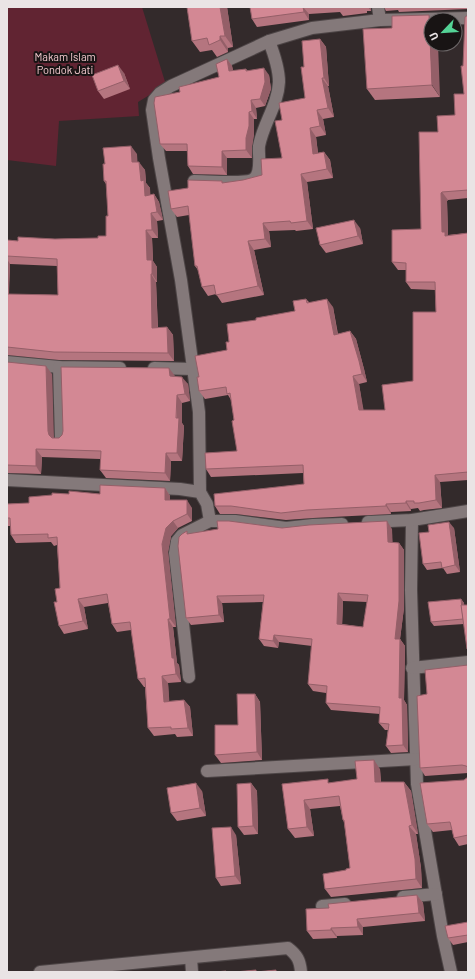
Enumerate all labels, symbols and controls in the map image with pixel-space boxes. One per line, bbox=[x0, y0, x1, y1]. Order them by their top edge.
north arrow bbox=[423, 12, 463, 52]
text: U bbox=[426, 30, 441, 42]
park label: Makam Islam Pondok Jati bbox=[34, 50, 96, 76]

